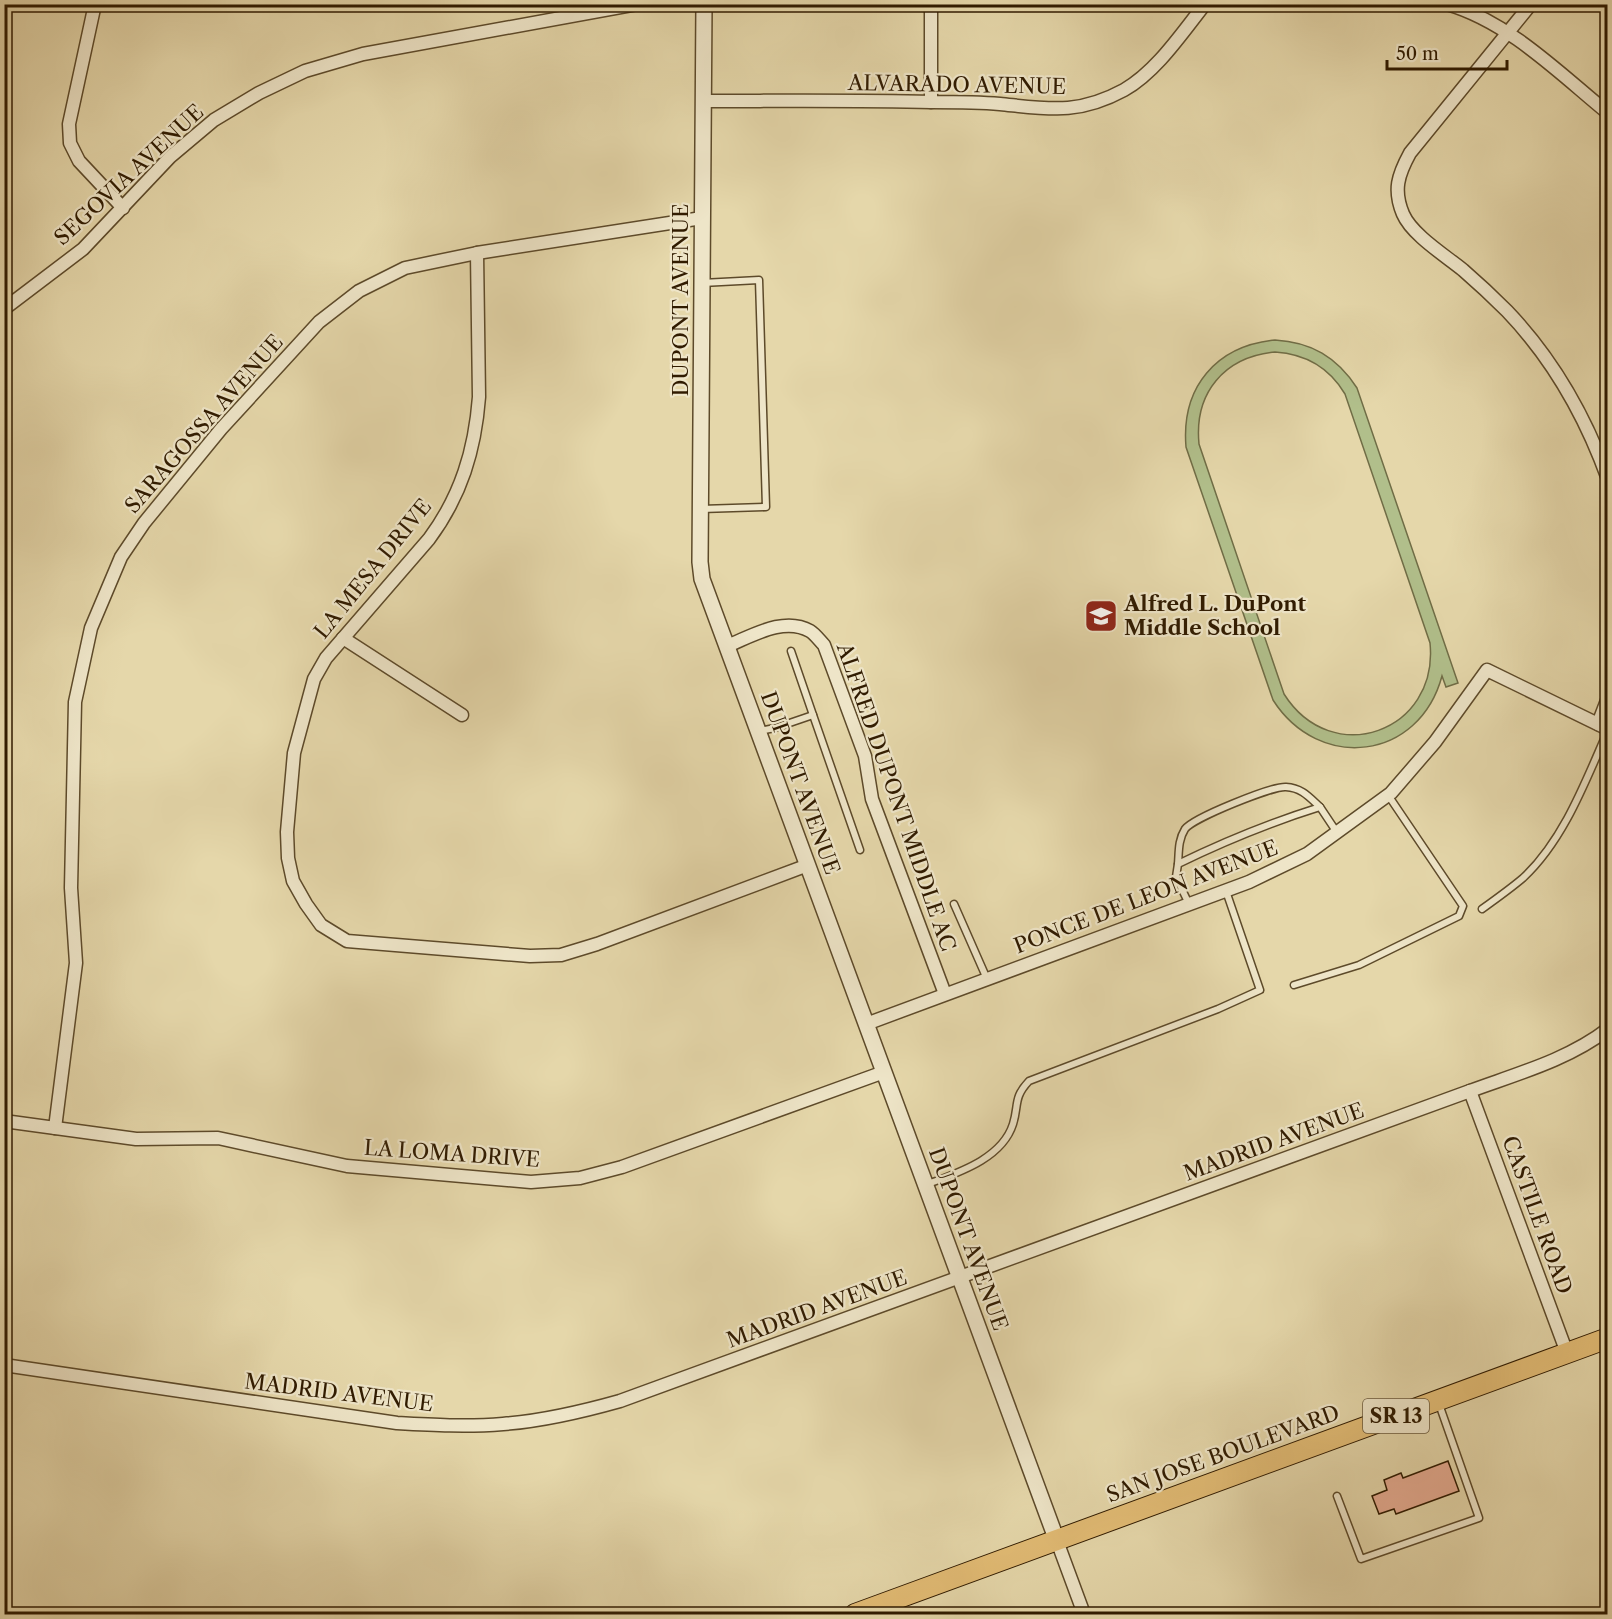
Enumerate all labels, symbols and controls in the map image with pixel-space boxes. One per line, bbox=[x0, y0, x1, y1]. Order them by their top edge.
scale bar bbox=[1387, 33, 1507, 71]
text: 50 m bbox=[1396, 43, 1439, 65]
street label: ALVARADO AVENUE bbox=[847, 70, 1066, 99]
street label: SEGOVIA AVENUE bbox=[49, 99, 208, 250]
street label: DUPONT AVENUE bbox=[668, 204, 693, 396]
street label: SARAGOSSA AVENUE bbox=[119, 329, 288, 518]
street label: LA MESA DRIVE bbox=[309, 494, 436, 643]
place label: Alfred L. DuPont Middle School bbox=[1123, 591, 1307, 640]
school or university icon: Alfred L. DuPont Middle School bbox=[1083, 598, 1119, 634]
street label: ALFRED DUPONT MIDDLE AC bbox=[832, 638, 961, 954]
street label: DUPONT AVENUE bbox=[756, 688, 845, 878]
street label: PONCE DE LEON AVENUE bbox=[1010, 835, 1281, 958]
street label: MADRID AVENUE bbox=[1180, 1097, 1367, 1186]
street label: CASTILE ROAD bbox=[1497, 1132, 1578, 1297]
street label: LA LOMA DRIVE bbox=[363, 1135, 541, 1172]
street label: DUPONT AVENUE bbox=[924, 1144, 1013, 1334]
street label: MADRID AVENUE bbox=[723, 1264, 910, 1353]
street label: MADRID AVENUE bbox=[243, 1369, 435, 1416]
road number: SR 13 bbox=[1363, 1399, 1429, 1433]
street label: SAN JOSE BOULEVARD bbox=[1103, 1400, 1343, 1507]

